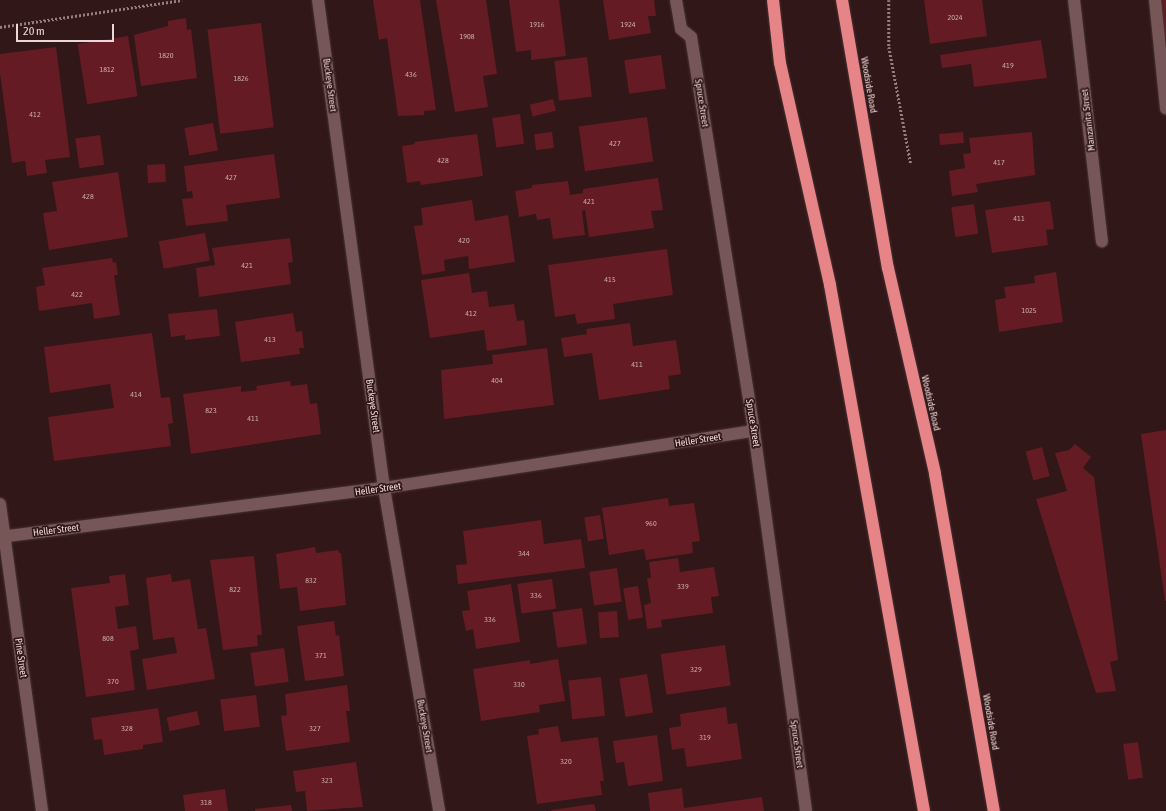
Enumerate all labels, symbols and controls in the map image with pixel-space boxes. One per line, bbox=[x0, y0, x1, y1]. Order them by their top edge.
house number: 2024 bbox=[947, 13, 963, 23]
scale bar bbox=[18, 16, 116, 42]
house number: 1916 bbox=[529, 20, 545, 30]
house number: 1924 bbox=[620, 20, 636, 30]
text: 20 m bbox=[23, 24, 45, 38]
house number: 1908 bbox=[459, 32, 475, 42]
house number: 1820 bbox=[158, 51, 174, 61]
street label: Woodside Road bbox=[858, 56, 880, 114]
street label: Buckeye Street bbox=[320, 58, 340, 112]
house number: 419 bbox=[1002, 61, 1014, 71]
house number: 1812 bbox=[99, 65, 115, 75]
house number: 436 bbox=[405, 70, 417, 80]
house number: 1826 bbox=[233, 74, 249, 84]
street label: Spruce Street bbox=[692, 78, 712, 128]
street label: Manzanita Street bbox=[1078, 88, 1098, 152]
house number: 412 bbox=[29, 110, 41, 120]
house number: 427 bbox=[609, 139, 621, 149]
house number: 428 bbox=[437, 156, 449, 166]
house number: 417 bbox=[993, 158, 1005, 168]
house number: 427 bbox=[225, 173, 237, 183]
house number: 428 bbox=[82, 192, 94, 202]
house number: 421 bbox=[583, 197, 595, 207]
house number: 411 bbox=[1013, 214, 1025, 224]
house number: 420 bbox=[458, 236, 470, 246]
house number: 421 bbox=[241, 261, 253, 271]
house number: 415 bbox=[604, 275, 616, 285]
house number: 422 bbox=[71, 290, 83, 300]
house number: 1025 bbox=[1021, 306, 1037, 316]
house number: 412 bbox=[465, 309, 477, 319]
house number: 413 bbox=[264, 335, 276, 345]
house number: 411 bbox=[631, 360, 643, 370]
street label: Woodside Road bbox=[919, 374, 943, 432]
house number: 404 bbox=[491, 376, 503, 386]
street label: Buckeye Street bbox=[363, 379, 383, 433]
house number: 414 bbox=[130, 390, 142, 400]
street label: Spruce Street bbox=[743, 398, 763, 448]
house number: 823 bbox=[205, 406, 217, 416]
house number: 411 bbox=[247, 414, 259, 424]
street label: Heller Street bbox=[674, 430, 722, 450]
street label: Heller Street bbox=[354, 480, 402, 498]
house number: 960 bbox=[645, 519, 657, 529]
street label: Heller Street bbox=[32, 521, 80, 539]
house number: 344 bbox=[518, 549, 530, 559]
house number: 832 bbox=[305, 576, 317, 586]
house number: 339 bbox=[677, 582, 689, 592]
house number: 822 bbox=[229, 585, 241, 595]
house number: 336 bbox=[530, 591, 542, 601]
house number: 336 bbox=[484, 615, 496, 625]
house number: 808 bbox=[102, 634, 114, 644]
street label: Pine Street bbox=[12, 638, 30, 678]
house number: 371 bbox=[315, 651, 327, 661]
house number: 329 bbox=[690, 665, 702, 675]
house number: 370 bbox=[107, 677, 119, 687]
house number: 330 bbox=[513, 680, 525, 690]
street label: Woodside Road bbox=[980, 693, 1002, 751]
street label: Buckeye Street bbox=[414, 698, 436, 754]
street label: Spruce Street bbox=[788, 719, 806, 769]
house number: 328 bbox=[121, 724, 133, 734]
house number: 327 bbox=[309, 724, 321, 734]
house number: 319 bbox=[699, 733, 711, 743]
house number: 320 bbox=[560, 757, 572, 767]
house number: 323 bbox=[321, 776, 333, 786]
house number: 318 bbox=[200, 798, 212, 808]

